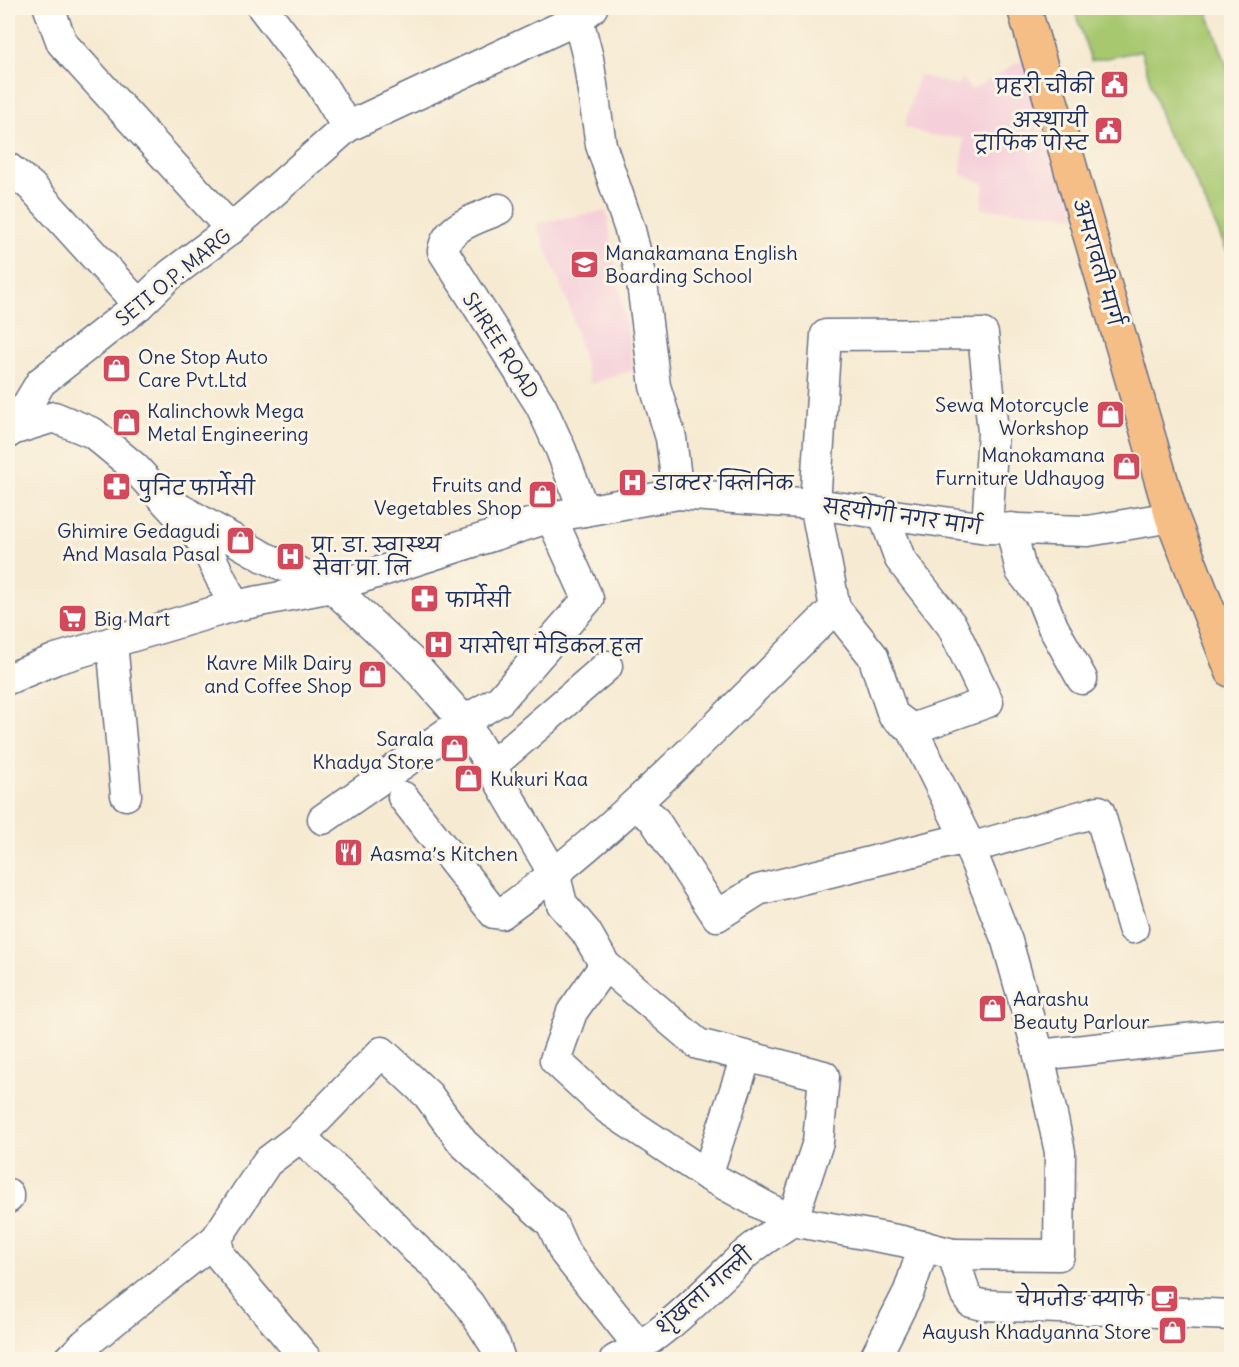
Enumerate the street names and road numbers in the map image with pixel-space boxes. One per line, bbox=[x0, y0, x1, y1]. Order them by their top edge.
street label: अमरावती मार्ग bbox=[1068, 195, 1130, 330]
street label: SETI O.P. MARG bbox=[110, 223, 236, 331]
street label: SHREE ROAD bbox=[457, 287, 545, 403]
street label: सहयोगी नगर मार्ग bbox=[820, 490, 985, 540]
street label: शृंखला गल्ली bbox=[649, 1240, 760, 1342]

